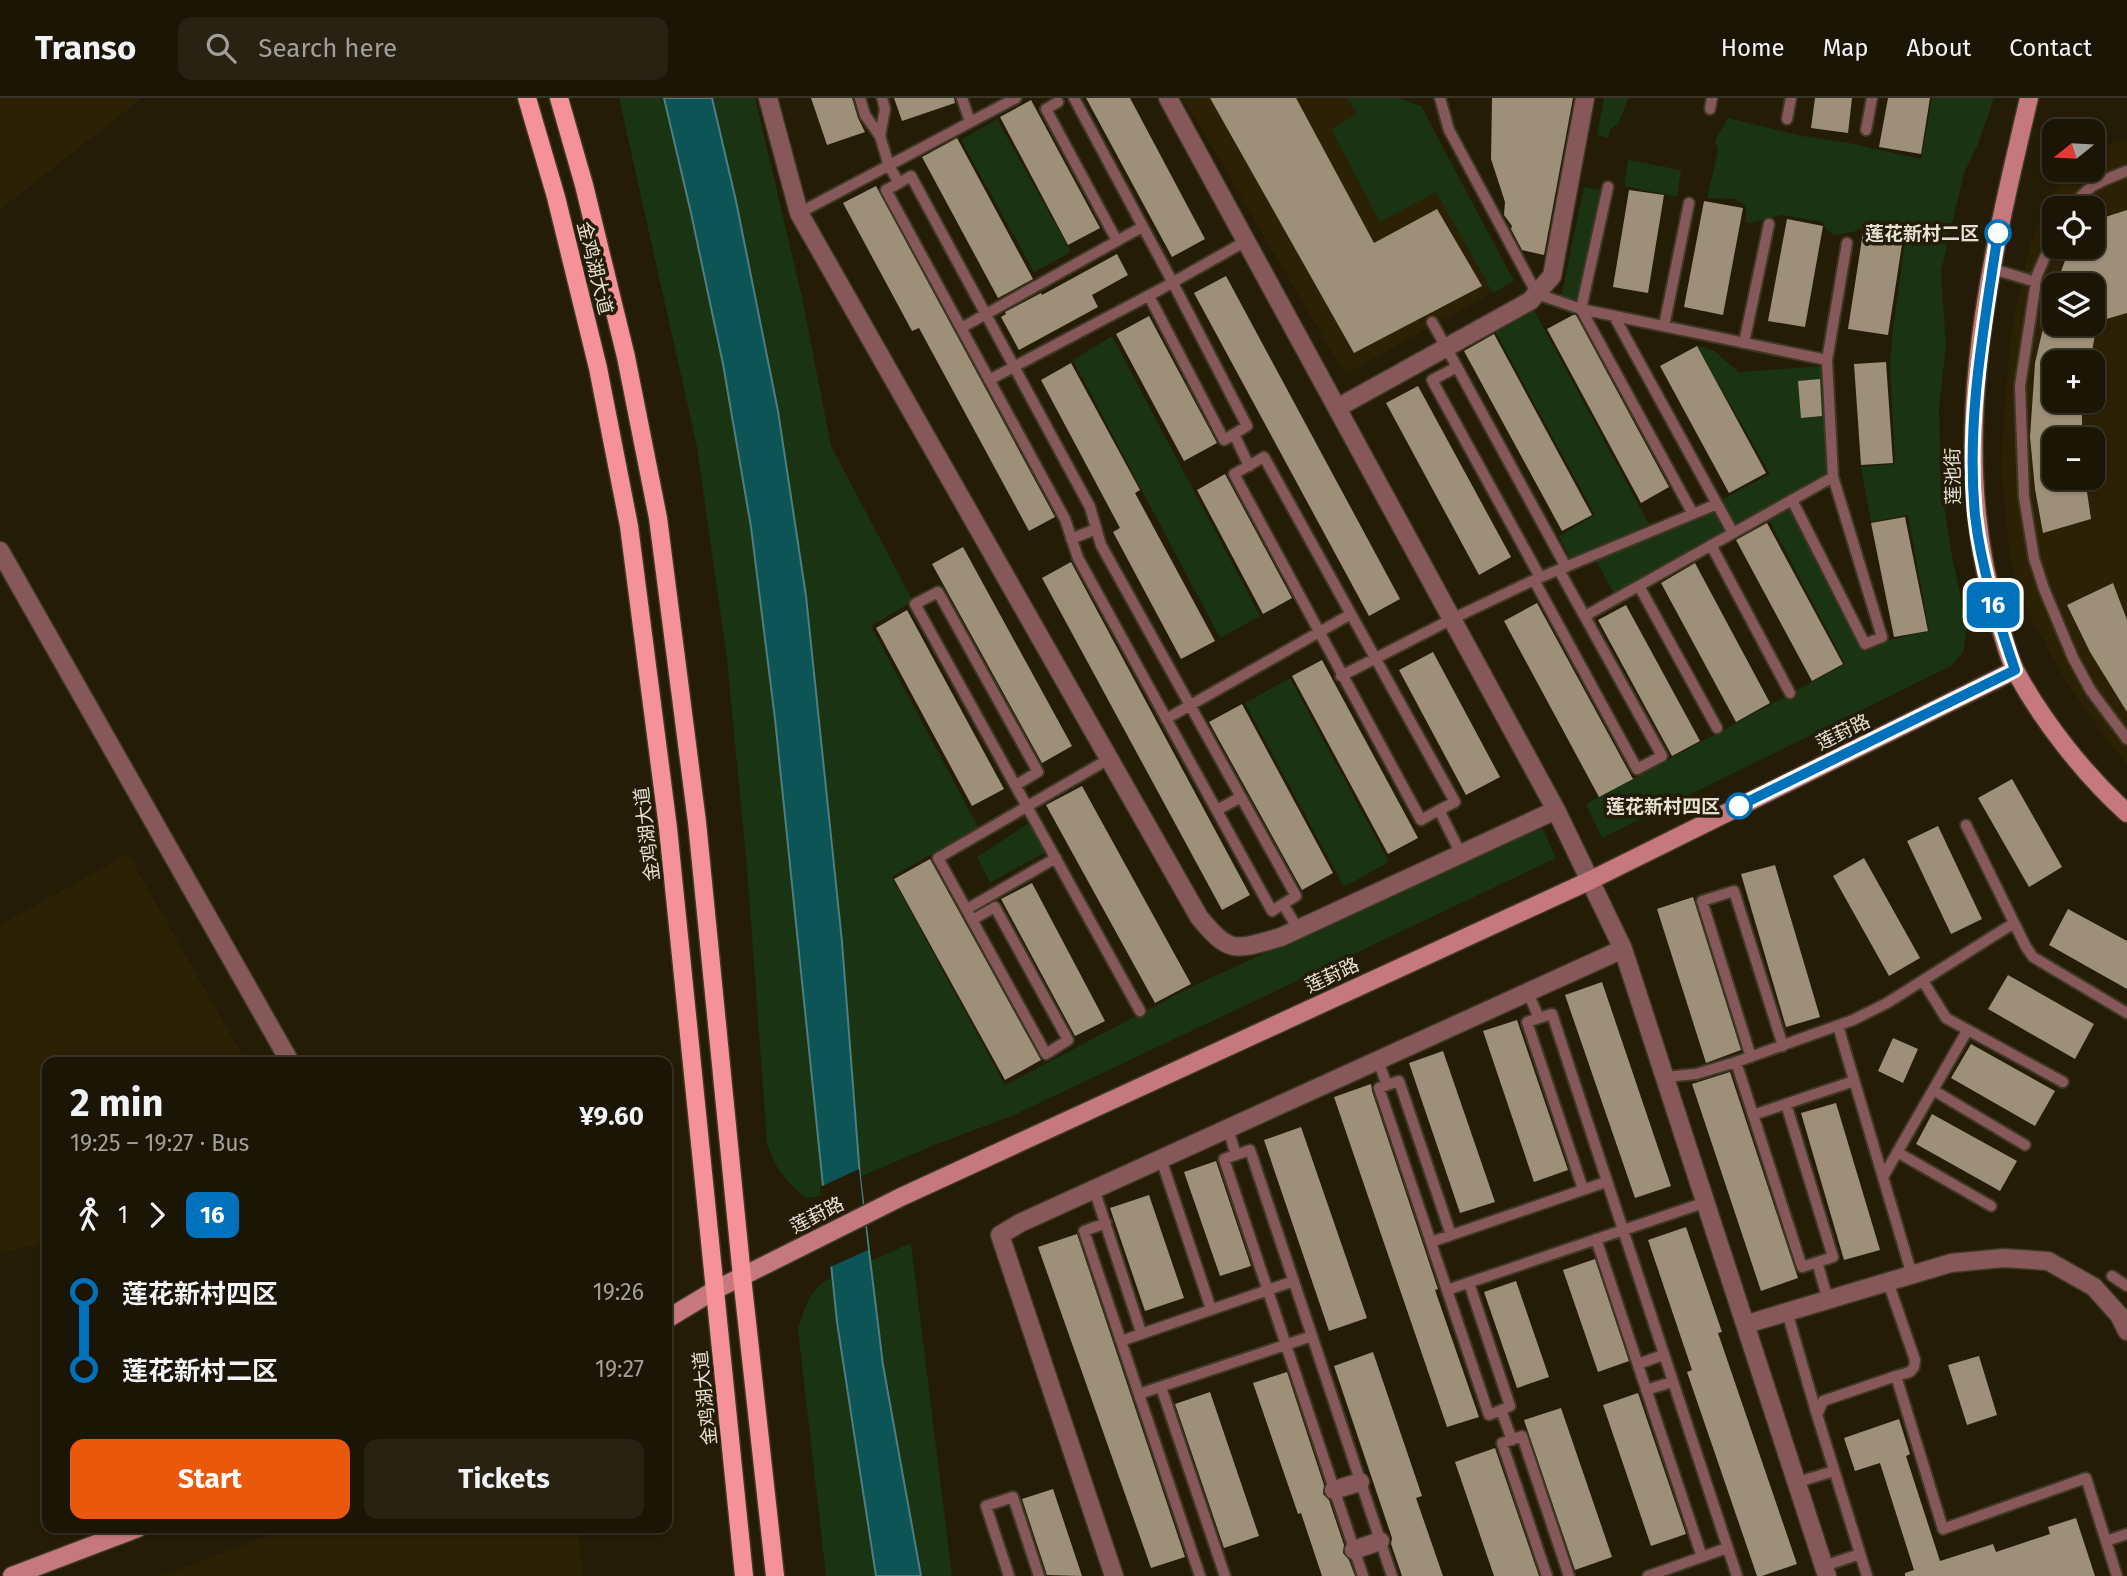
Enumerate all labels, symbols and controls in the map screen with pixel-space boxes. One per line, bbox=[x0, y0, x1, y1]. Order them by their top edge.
search box bbox=[178, 17, 668, 80]
text: Transo bbox=[35, 28, 136, 68]
icon: search bbox=[202, 29, 240, 67]
text: Search here bbox=[258, 33, 397, 64]
text: Home bbox=[1721, 34, 1785, 62]
text: Map bbox=[1823, 34, 1869, 62]
text: About bbox=[1907, 34, 1971, 62]
text: Contact bbox=[2009, 34, 2092, 62]
north arrow bbox=[2042, 119, 2105, 182]
map controls bbox=[2042, 119, 2105, 490]
button: locate bbox=[2042, 196, 2105, 259]
street label: 金鸡湖大道 bbox=[572, 219, 618, 317]
marker: 莲花新村二区 bbox=[1985, 220, 2011, 246]
place label: 莲花新村二区 bbox=[1865, 222, 1979, 245]
button: layers bbox=[2042, 273, 2105, 336]
button: + bbox=[2042, 350, 2105, 413]
button: − bbox=[2042, 427, 2105, 490]
street label: 莲池街 bbox=[1941, 447, 1965, 505]
line badge: 16 bbox=[1962, 582, 2024, 628]
text: 16 bbox=[1981, 591, 2005, 619]
street label: 莲葑路 bbox=[1812, 709, 1874, 755]
street label: 金鸡湖大道 bbox=[630, 785, 664, 883]
marker: 莲花新村四区 bbox=[1726, 793, 1752, 819]
place label: 莲花新村四区 bbox=[1606, 795, 1720, 818]
street label: 莲葑路 bbox=[1301, 953, 1363, 997]
text: 2 min bbox=[70, 1080, 163, 1126]
text: ¥9.60 bbox=[579, 1101, 644, 1132]
text: 19:25 – 19:27 · Bus bbox=[70, 1129, 249, 1157]
street label: 莲葑路 bbox=[786, 1192, 848, 1238]
icon: walk bbox=[70, 1196, 108, 1234]
icon: forward bbox=[138, 1196, 176, 1234]
text: 1 bbox=[118, 1201, 128, 1229]
text: 16 bbox=[200, 1201, 225, 1229]
text: 19:26 bbox=[593, 1278, 644, 1306]
text: 莲花新村四区 bbox=[122, 1279, 278, 1310]
street label: 金鸡湖大道 bbox=[689, 1350, 721, 1446]
text: 19:27 bbox=[595, 1355, 644, 1383]
text: 莲花新村二区 bbox=[122, 1356, 278, 1387]
button: Start bbox=[70, 1439, 350, 1519]
button: Tickets bbox=[364, 1439, 644, 1519]

